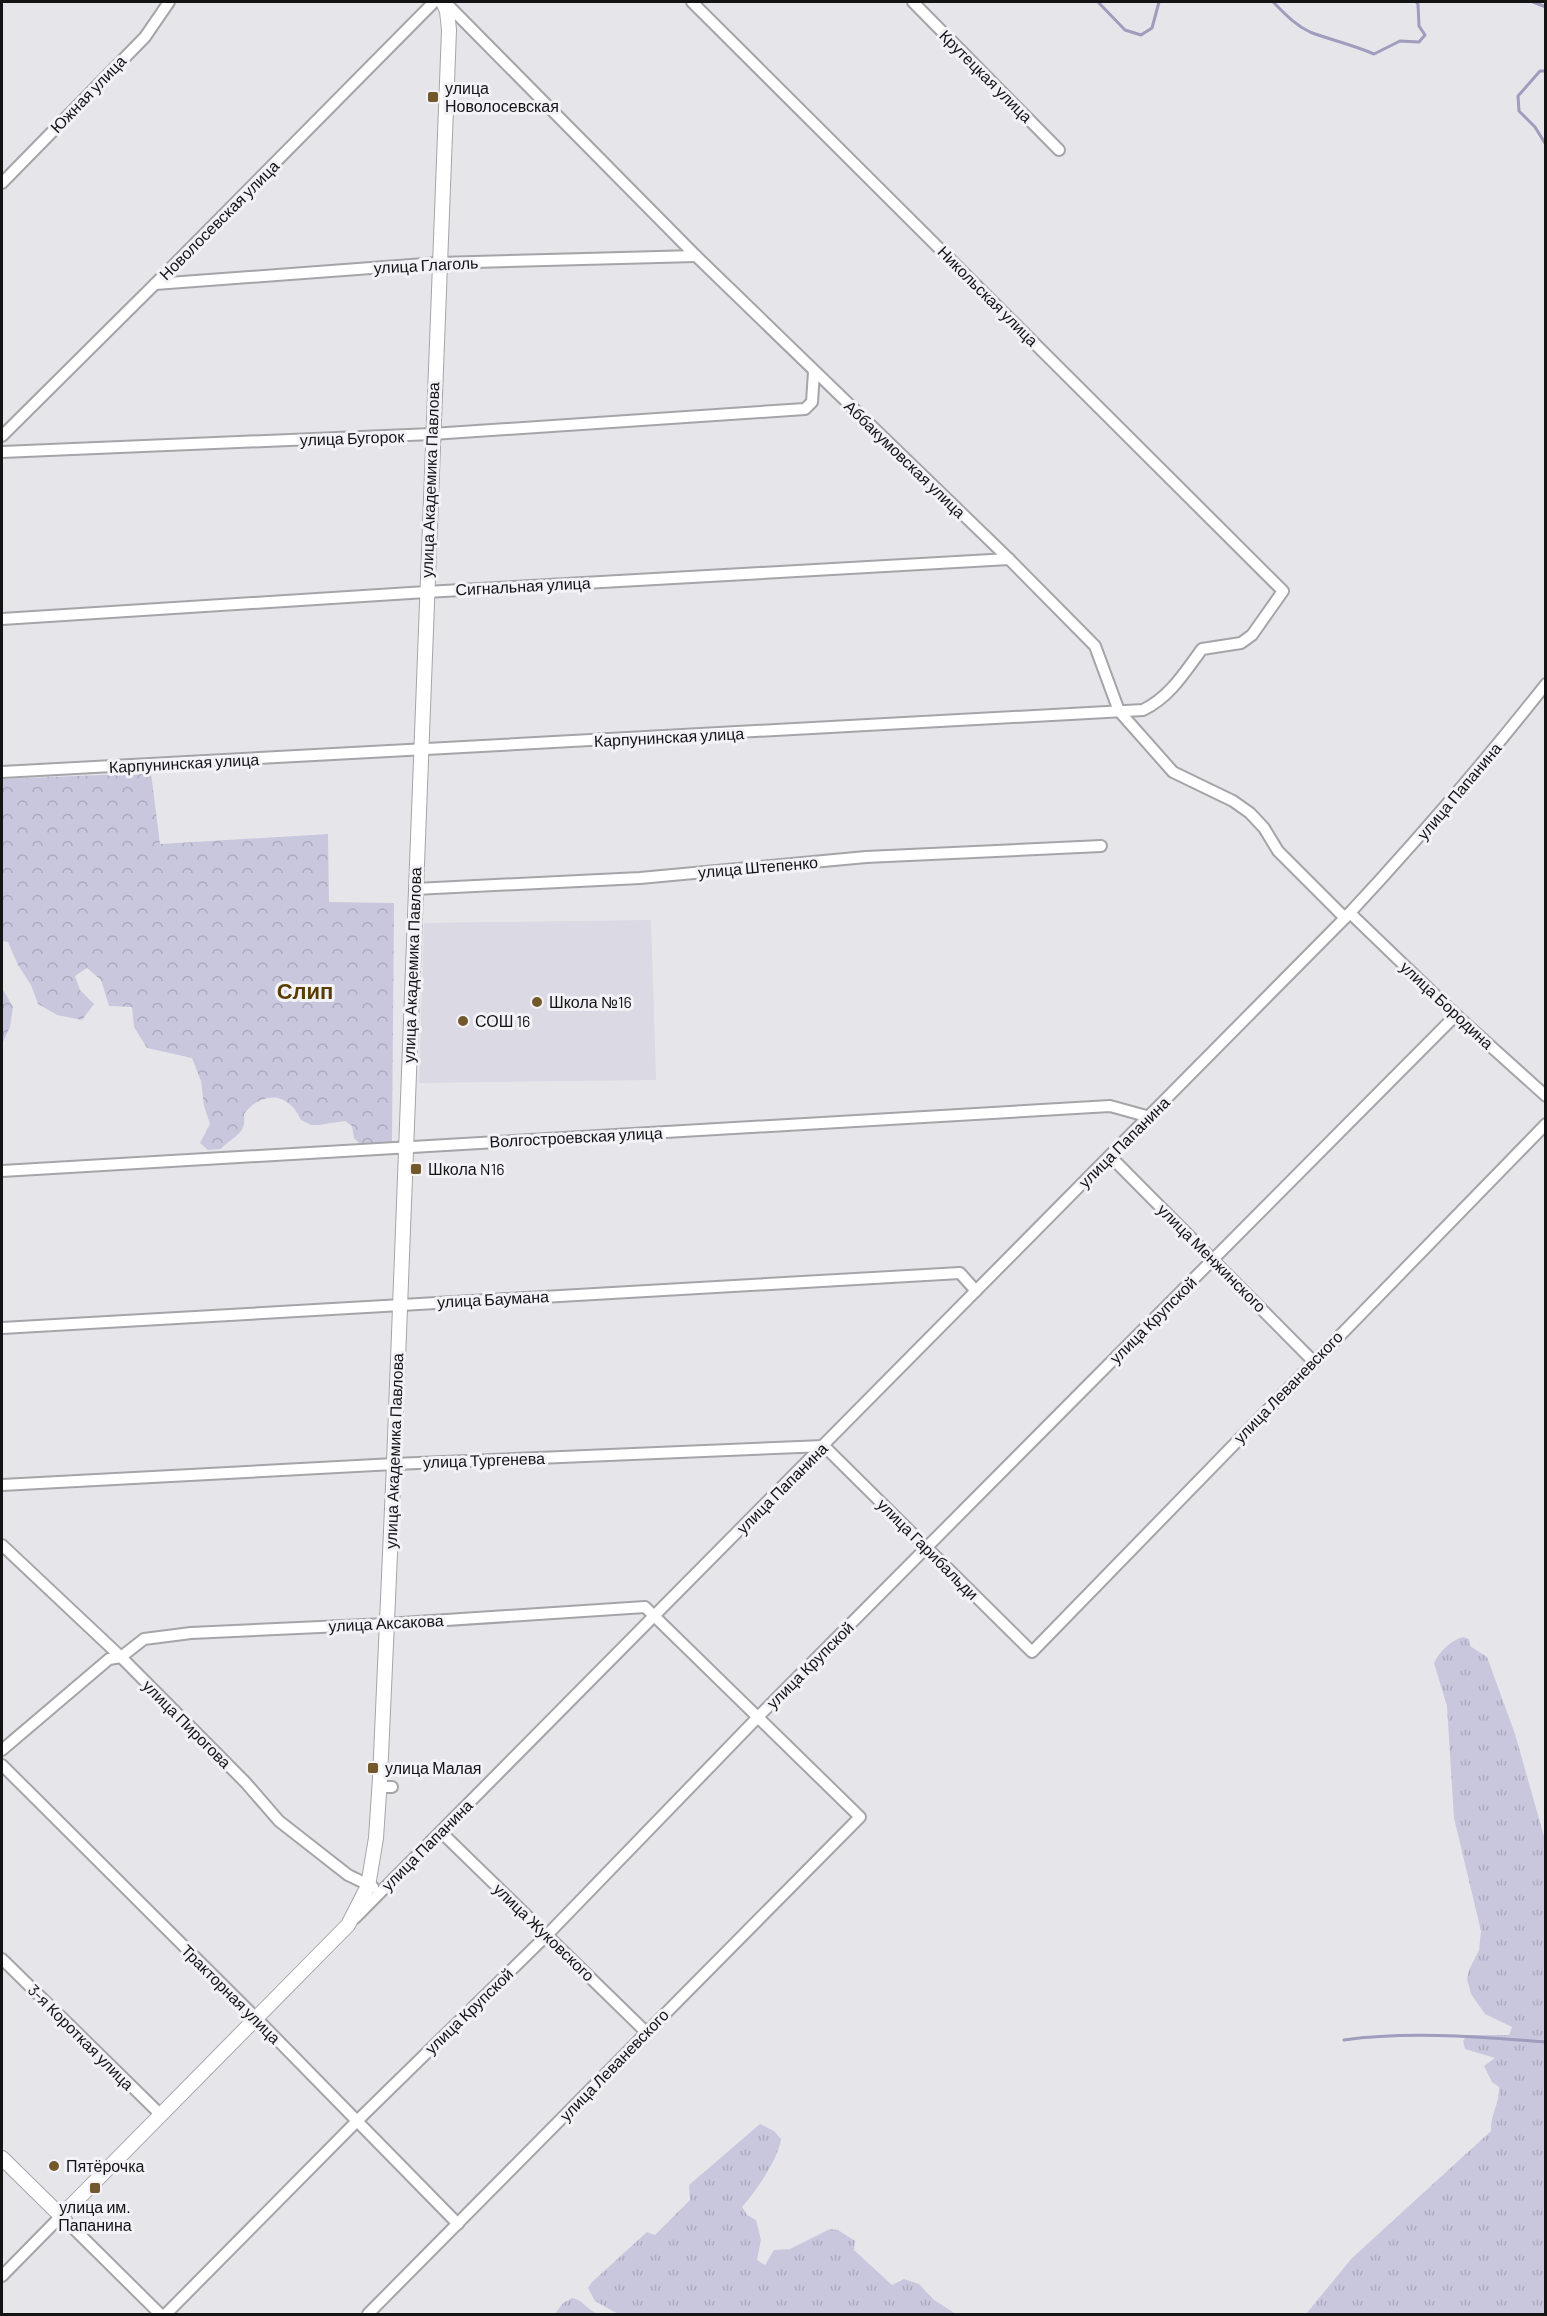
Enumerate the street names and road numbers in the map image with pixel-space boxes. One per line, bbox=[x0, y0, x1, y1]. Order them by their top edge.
street label: Крутецкая улица bbox=[936, 25, 1037, 126]
street label: Южная улица bbox=[46, 51, 129, 136]
street label: Новолосевская улица bbox=[155, 156, 282, 283]
street label: Никольская улица bbox=[934, 242, 1043, 350]
street label: улица Глаголь bbox=[373, 252, 479, 277]
street label: улица Академика Павлова bbox=[417, 382, 442, 578]
street label: Аббакумовская улица bbox=[841, 396, 970, 521]
street label: улица Бугорок bbox=[299, 426, 406, 449]
street label: Сигнальная улица bbox=[455, 572, 591, 599]
street label: Карпунинская улица bbox=[593, 723, 745, 750]
street label: улица Папанина bbox=[1413, 738, 1505, 843]
street label: Карпунинская улица bbox=[108, 749, 260, 776]
street label: улица Штепенко bbox=[697, 852, 819, 881]
street label: улица Академика Павлова bbox=[399, 867, 424, 1063]
street label: улица Бородина bbox=[1397, 957, 1498, 1053]
street label: улица Папанина bbox=[1074, 1092, 1173, 1191]
street label: Волгостроевская улица bbox=[489, 1122, 663, 1151]
street label: улица Менжинского bbox=[1154, 1200, 1271, 1316]
street label: улица Крупской bbox=[1105, 1272, 1200, 1367]
street label: улица Баумана bbox=[437, 1286, 549, 1311]
street label: улица Леваневского bbox=[1229, 1327, 1346, 1447]
street label: улица Академика Павлова bbox=[381, 1353, 406, 1549]
street label: улица Папанина bbox=[732, 1438, 831, 1537]
street label: улица Тургенева bbox=[423, 1448, 545, 1471]
street label: улица Гарибальди bbox=[874, 1494, 983, 1603]
street label: улица Аксакова bbox=[328, 1610, 444, 1635]
street label: улица Крупской bbox=[762, 1617, 857, 1712]
street label: улица Пирогова bbox=[139, 1676, 236, 1772]
street label: улица Папанина bbox=[377, 1795, 476, 1894]
street label: улица Жуковского bbox=[490, 1879, 599, 1985]
street label: Тракторная улица bbox=[178, 1940, 285, 2047]
street label: улица Крупской bbox=[421, 1964, 517, 2057]
street label: 3-я Короткая улица bbox=[25, 1980, 138, 2093]
street label: улица Леваневского bbox=[555, 2005, 672, 2125]

